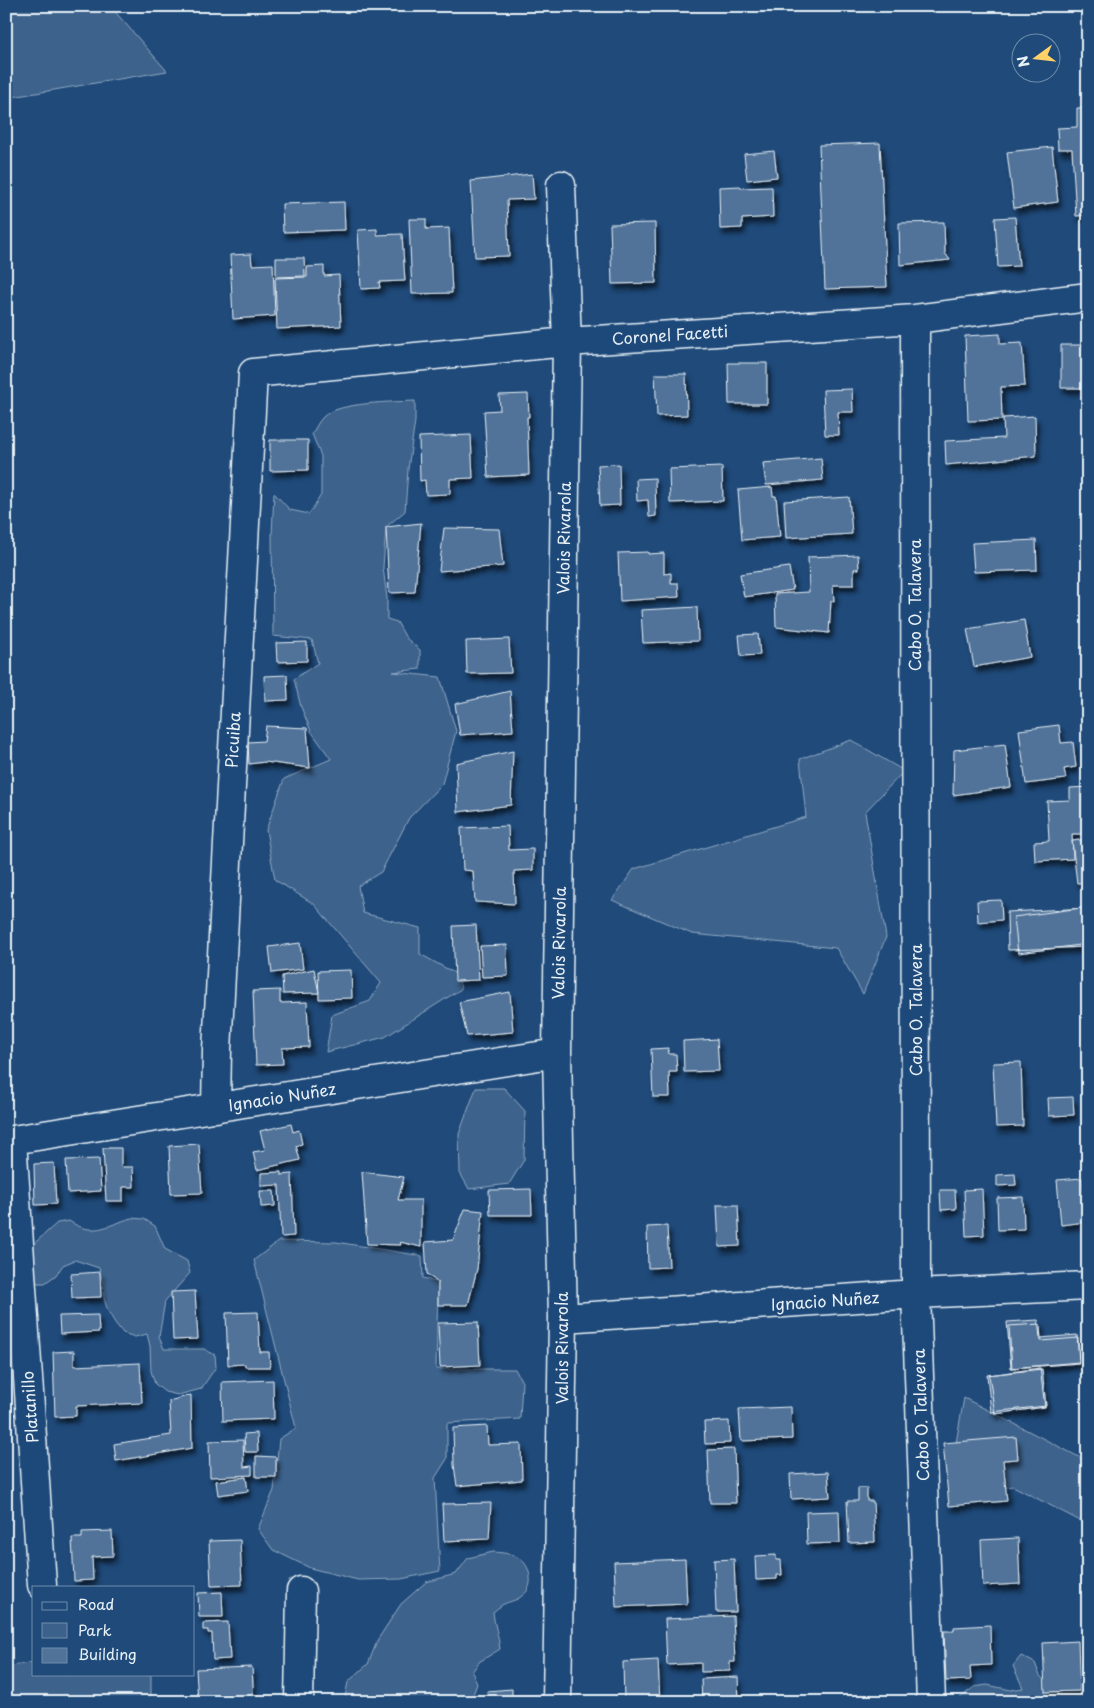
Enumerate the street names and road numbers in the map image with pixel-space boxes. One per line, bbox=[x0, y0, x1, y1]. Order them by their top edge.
street label: Coronel Facetti bbox=[611, 318, 729, 350]
street label: Valois Rivarola bbox=[550, 481, 576, 594]
street label: Cabo O. Talavera bbox=[902, 539, 926, 671]
street label: Picuiba bbox=[219, 711, 245, 769]
street label: Valois Rivarola bbox=[545, 886, 571, 999]
street label: Cabo O. Talavera bbox=[903, 944, 927, 1076]
street label: Ignacio Nuñez bbox=[226, 1076, 338, 1116]
street label: Ignacio Nuñez bbox=[770, 1284, 880, 1316]
street label: Valois Rivarola bbox=[549, 1292, 573, 1404]
street label: Cabo O. Talavera bbox=[906, 1348, 934, 1482]
street label: Platanillo bbox=[15, 1370, 43, 1444]

